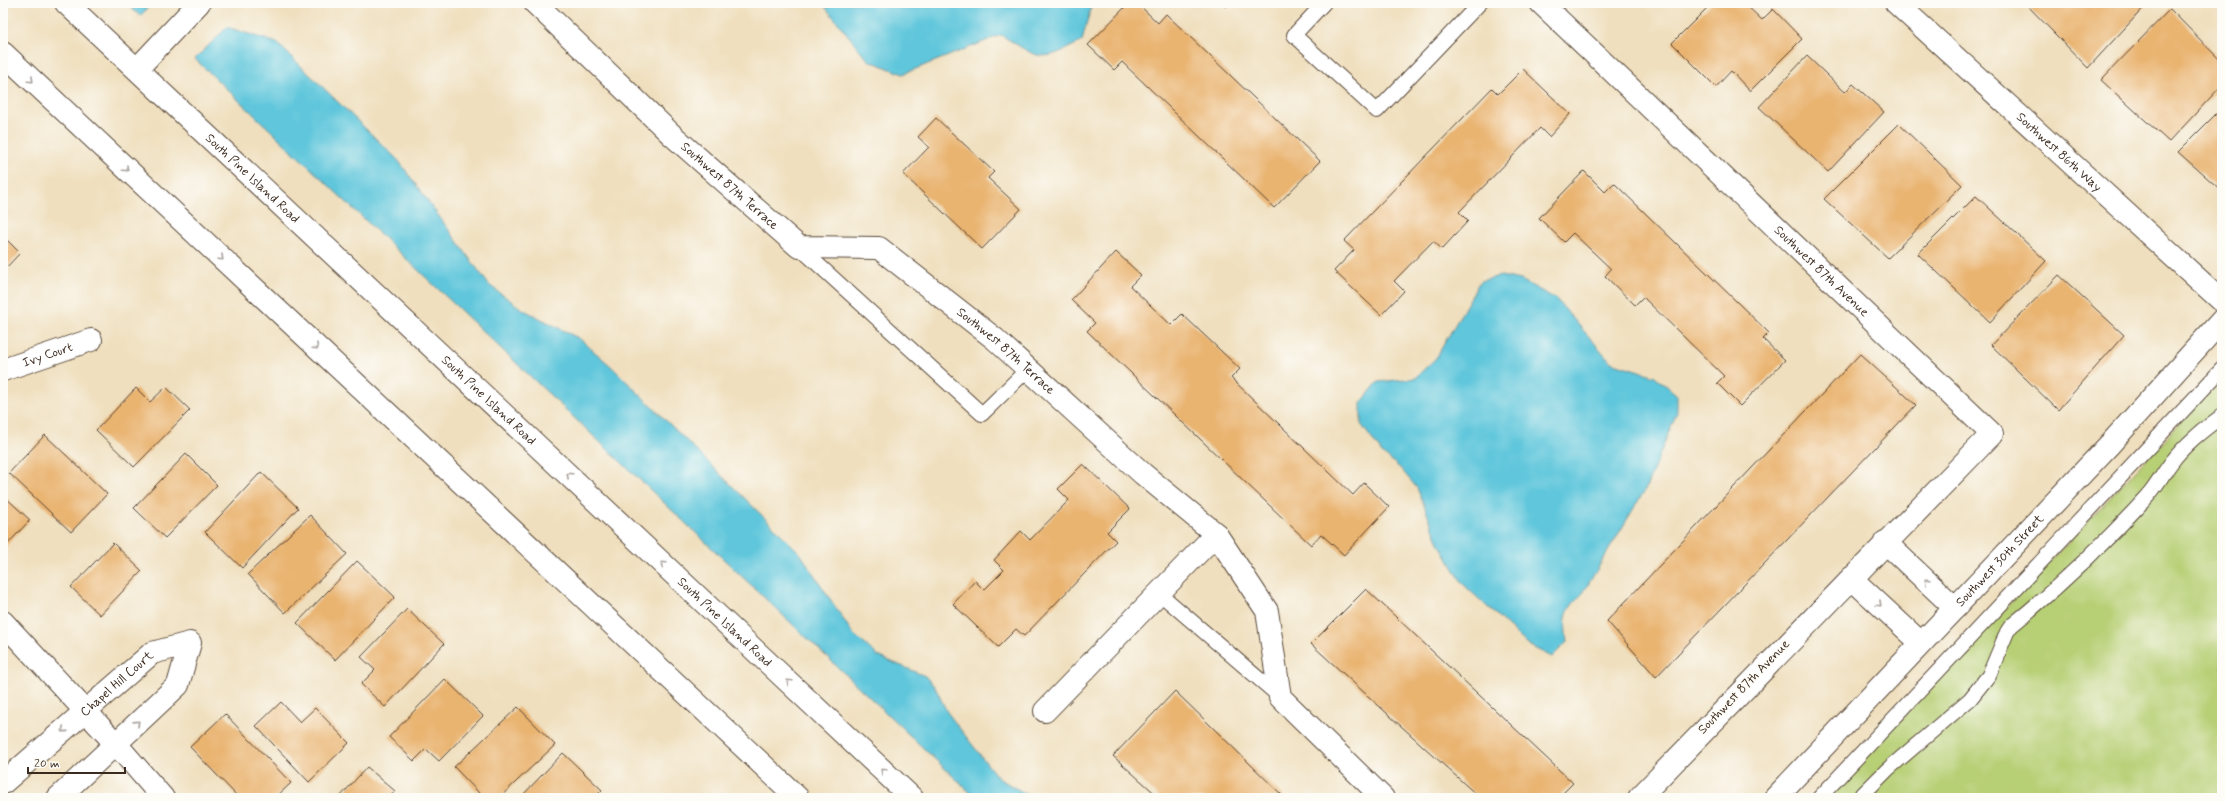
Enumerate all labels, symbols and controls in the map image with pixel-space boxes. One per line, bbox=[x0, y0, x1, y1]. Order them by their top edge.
one-way arrow bbox=[26, 75, 34, 83]
street label: Southwest 86th Way bbox=[2013, 109, 2106, 196]
street label: South Pine Island Road bbox=[202, 130, 304, 227]
street label: Southwest 87th Terrace bbox=[677, 138, 782, 233]
one-way arrow bbox=[121, 164, 129, 172]
street label: Southwest 87th Avenue bbox=[1770, 222, 1873, 321]
one-way arrow bbox=[216, 253, 224, 261]
street label: Southwest 87th Terrace bbox=[953, 304, 1059, 398]
street label: Ivy Court bbox=[20, 338, 75, 371]
one-way arrow bbox=[311, 342, 319, 350]
street label: South Pine Island Road bbox=[438, 352, 540, 449]
one-way arrow bbox=[566, 472, 574, 480]
street label: Southwest 30th Street bbox=[1952, 510, 2048, 610]
one-way arrow bbox=[660, 561, 668, 569]
street label: South Pine Island Road bbox=[674, 573, 776, 671]
one-way arrow bbox=[1924, 578, 1931, 585]
one-way arrow bbox=[1875, 599, 1882, 606]
street label: Southwest 87th Avenue bbox=[1694, 636, 1794, 738]
street label: Chapel Hill Court bbox=[77, 647, 157, 720]
one-way arrow bbox=[786, 679, 794, 687]
one-way arrow bbox=[132, 720, 140, 728]
one-way arrow bbox=[62, 725, 69, 732]
scale bar bbox=[28, 749, 125, 775]
text: 20 m bbox=[34, 756, 60, 772]
one-way arrow bbox=[880, 768, 888, 776]

